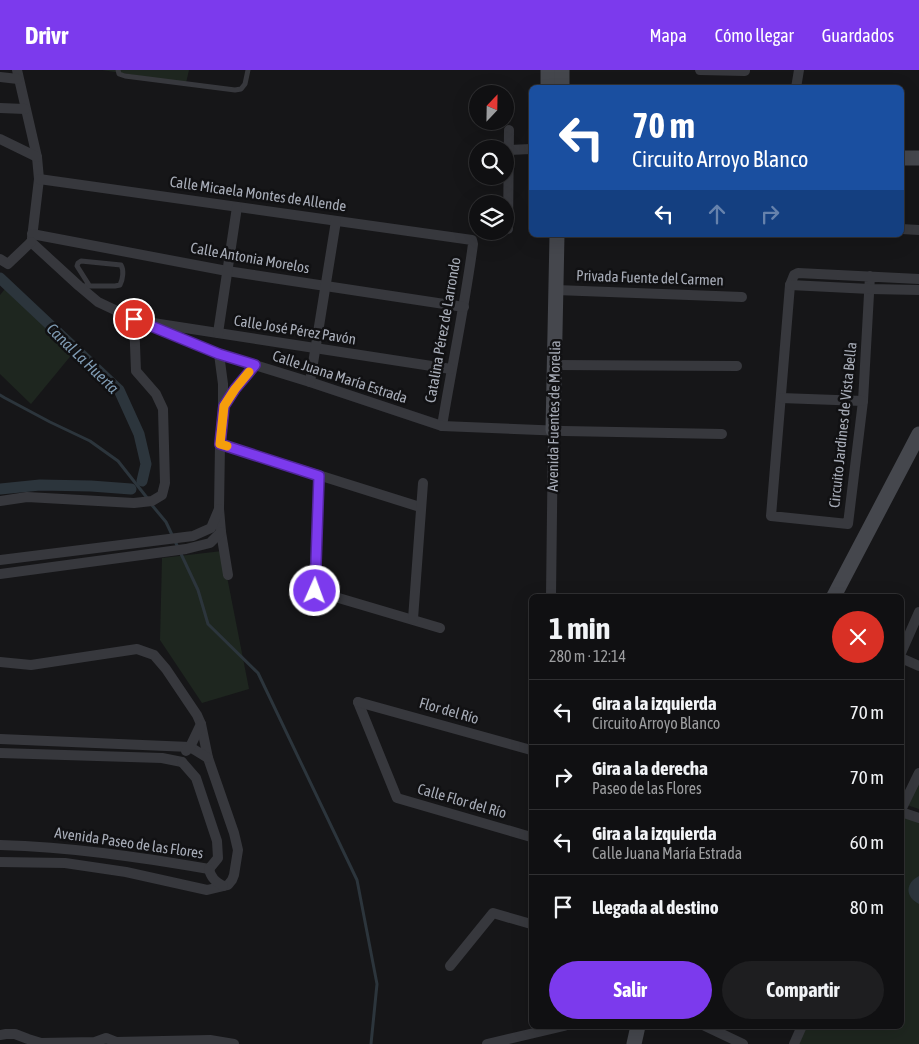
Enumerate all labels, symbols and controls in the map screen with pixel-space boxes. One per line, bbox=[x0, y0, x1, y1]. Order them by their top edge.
text: Drivr bbox=[25, 22, 68, 49]
text: Mapa bbox=[649, 25, 687, 46]
text: Cómo llegar bbox=[715, 25, 794, 46]
text: Guardados bbox=[822, 25, 894, 46]
north arrow bbox=[469, 85, 514, 130]
map controls bbox=[469, 85, 514, 240]
icon: left bbox=[549, 105, 614, 170]
text: 70 m bbox=[632, 105, 695, 145]
button: search bbox=[469, 140, 514, 185]
text: Circuito Arroyo Blanco bbox=[632, 146, 808, 172]
street label: Calle Micaela Montes de Allende bbox=[169, 173, 348, 214]
button: layers bbox=[469, 195, 514, 240]
icon: left bbox=[650, 200, 678, 228]
icon: ahead bbox=[703, 200, 731, 228]
icon: right bbox=[756, 200, 784, 228]
street label: Calle Antonia Morelos bbox=[189, 239, 311, 276]
street label: Catalina Pérez de Larrondo bbox=[421, 256, 464, 404]
street label: Privada Fuente del Carmen bbox=[576, 266, 724, 289]
pin bbox=[113, 298, 155, 340]
icon: arrive bbox=[120, 305, 148, 333]
street label: Calle José Pérez Pavón bbox=[233, 311, 357, 348]
water label: Canal La Huerta bbox=[43, 319, 123, 397]
street label: Avenida Fuentes de Morelia bbox=[544, 340, 563, 492]
street label: Circuito Jardines de Vista Bella bbox=[825, 341, 860, 509]
street label: Calle Juana María Estrada bbox=[271, 347, 410, 406]
position arrow bbox=[288, 564, 340, 616]
text: 1 min bbox=[549, 611, 610, 645]
button: close bbox=[832, 611, 884, 663]
text: 280 m · 12:14 bbox=[549, 647, 626, 665]
text: Gira a la izquierda bbox=[592, 692, 717, 714]
street label: Flor del Río bbox=[417, 694, 481, 727]
icon: left bbox=[549, 698, 577, 726]
text: 70 m bbox=[850, 701, 884, 723]
text: Circuito Arroyo Blanco bbox=[592, 714, 720, 732]
text: Gira a la derecha bbox=[592, 757, 708, 779]
icon: right bbox=[549, 763, 577, 791]
text: 70 m bbox=[850, 766, 884, 788]
text: Paseo de las Flores bbox=[592, 779, 702, 797]
street label: Calle Flor del Río bbox=[416, 780, 509, 821]
text: Gira a la izquierda bbox=[592, 822, 717, 844]
street label: Avenida Paseo de las Flores bbox=[54, 824, 204, 861]
icon: left bbox=[549, 828, 577, 856]
text: 60 m bbox=[850, 831, 884, 853]
text: Calle Juana María Estrada bbox=[592, 844, 742, 862]
icon: arrive bbox=[549, 893, 577, 921]
text: Llegada al destino bbox=[592, 896, 719, 918]
text: 80 m bbox=[850, 896, 884, 918]
button: Salir bbox=[549, 961, 712, 1019]
button: Compartir bbox=[722, 961, 884, 1019]

